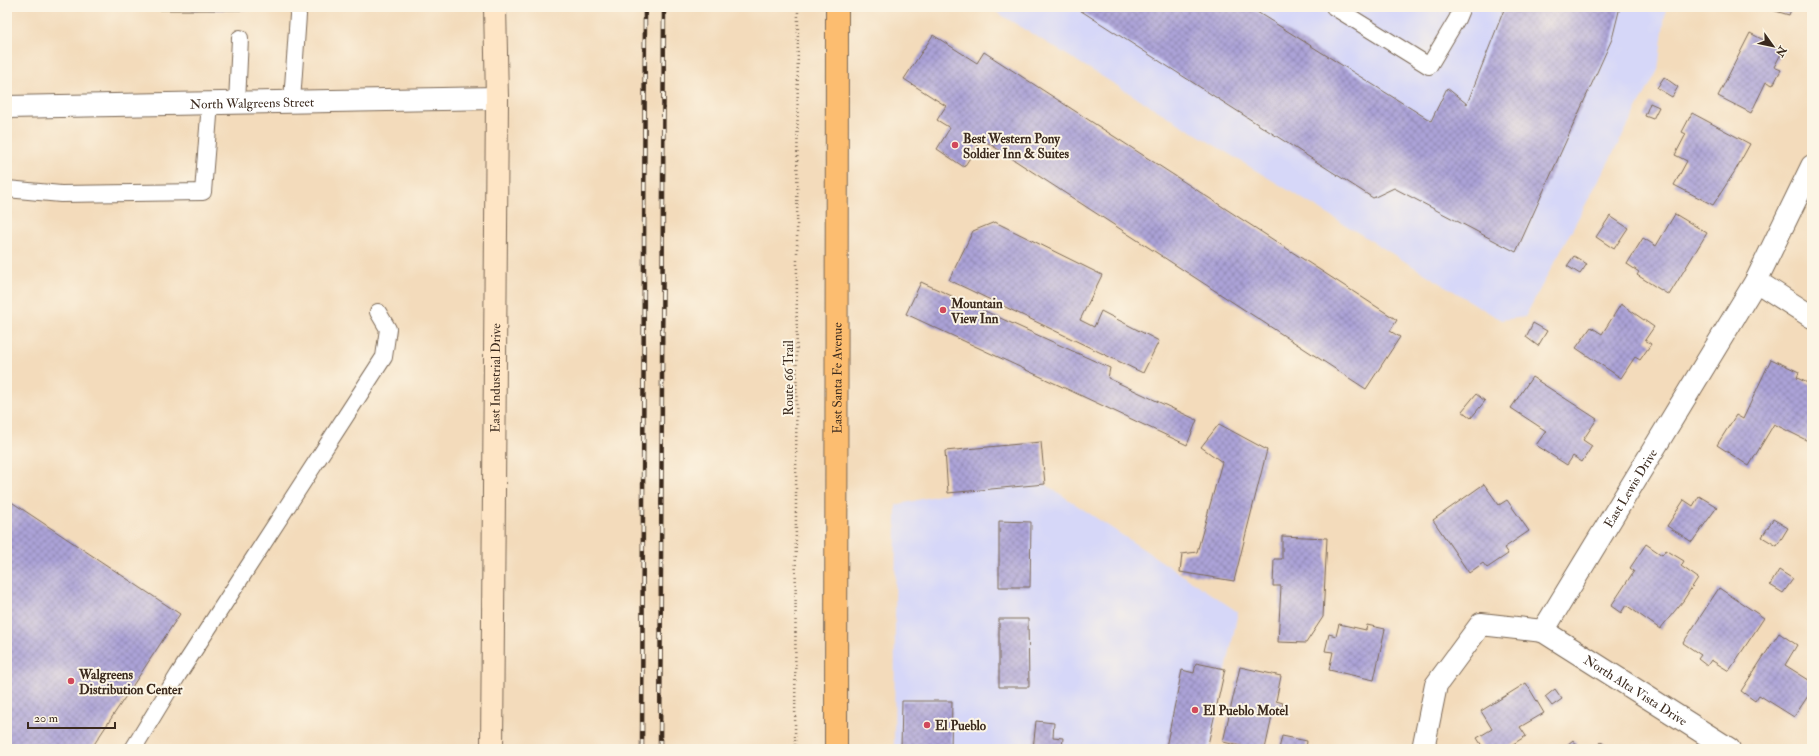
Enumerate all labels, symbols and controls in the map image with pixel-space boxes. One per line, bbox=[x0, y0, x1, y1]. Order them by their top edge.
north arrow bbox=[1753, 26, 1793, 66]
text: N bbox=[1772, 43, 1790, 60]
street label: North Walgreens Street bbox=[190, 94, 314, 113]
place label: Best Western Pony Soldier Inn & Suites bbox=[963, 131, 1069, 162]
marker: Best Western Pony Soldier Inn & Suites bbox=[950, 140, 960, 150]
place label: Mountain View Inn bbox=[950, 296, 1003, 327]
marker: Mountain View Inn bbox=[938, 305, 948, 315]
street label: East Santa Fe Avenue bbox=[829, 322, 846, 434]
street label: East Industrial Drive bbox=[487, 323, 504, 433]
street label: Route 66 Trail bbox=[781, 340, 797, 416]
street label: East Lewis Drive bbox=[1601, 446, 1661, 531]
street label: North Alta Vista Drive bbox=[1581, 652, 1690, 730]
place label: Walgreens Distribution Center bbox=[78, 667, 184, 698]
marker: Walgreens Distribution Center bbox=[66, 676, 76, 686]
place label: El Pueblo Motel bbox=[1203, 703, 1289, 719]
scale bar bbox=[28, 704, 115, 730]
marker: El Pueblo Motel bbox=[1190, 705, 1200, 715]
text: 20 m bbox=[34, 711, 59, 726]
place label: El Pueblo bbox=[935, 718, 987, 734]
marker: El Pueblo bbox=[922, 720, 932, 730]

